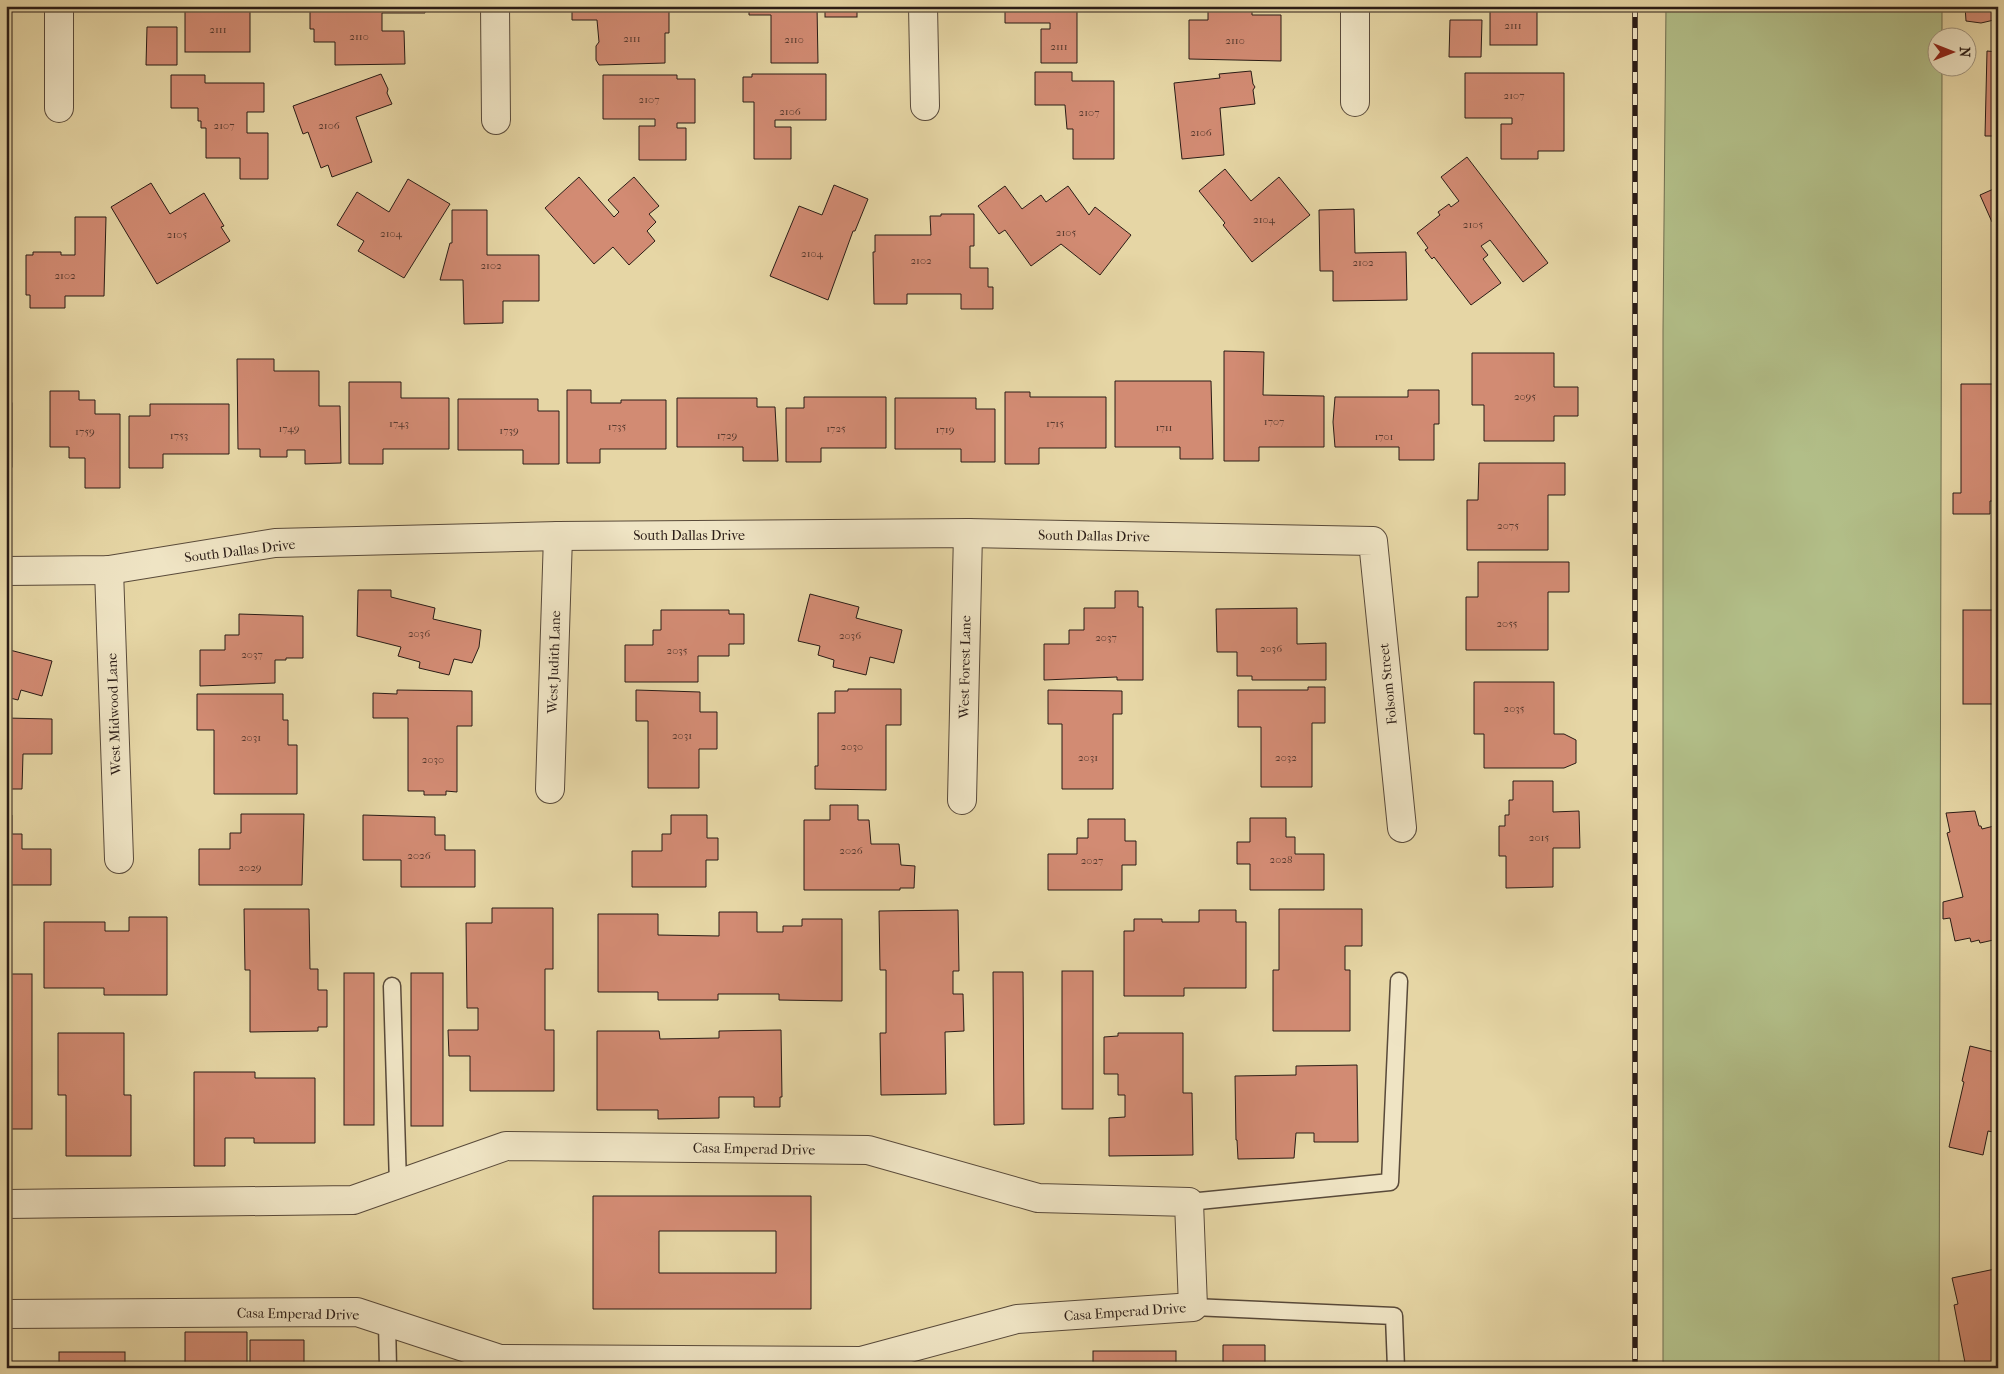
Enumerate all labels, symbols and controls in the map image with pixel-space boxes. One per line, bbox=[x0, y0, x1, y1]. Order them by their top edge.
house number: 2111 bbox=[1504, 19, 1522, 32]
house number: 2111 bbox=[209, 23, 227, 36]
north arrow bbox=[1926, 28, 1976, 78]
house number: 2110 bbox=[349, 30, 369, 43]
house number: 2111 bbox=[623, 32, 641, 45]
house number: 2110 bbox=[784, 33, 804, 46]
house number: 2110 bbox=[1225, 34, 1245, 47]
house number: 2111 bbox=[1050, 40, 1068, 53]
text: N bbox=[1956, 47, 1973, 58]
house number: 2107 bbox=[1504, 89, 1524, 102]
house number: 2107 bbox=[639, 93, 659, 106]
house number: 2106 bbox=[779, 105, 801, 118]
house number: 2107 bbox=[1079, 106, 1099, 119]
house number: 2107 bbox=[214, 119, 234, 132]
house number: 2106 bbox=[318, 119, 340, 132]
house number: 2106 bbox=[1190, 126, 1212, 139]
house number: 2104 bbox=[1253, 213, 1275, 226]
house number: 2105 bbox=[1463, 218, 1483, 231]
house number: 2105 bbox=[1056, 226, 1076, 239]
house number: 2104 bbox=[380, 227, 402, 240]
house number: 2105 bbox=[167, 228, 187, 241]
house number: 2104 bbox=[801, 247, 823, 260]
house number: 2102 bbox=[910, 254, 932, 267]
house number: 2102 bbox=[1352, 256, 1374, 269]
house number: 2102 bbox=[480, 259, 502, 272]
house number: 2102 bbox=[54, 269, 76, 282]
house number: 2095 bbox=[1514, 390, 1536, 403]
house number: 1707 bbox=[1264, 415, 1284, 428]
house number: 1743 bbox=[389, 417, 409, 430]
house number: 1715 bbox=[1046, 417, 1064, 430]
house number: 1735 bbox=[608, 420, 626, 433]
house number: 1711 bbox=[1155, 421, 1173, 434]
house number: 1749 bbox=[278, 422, 300, 435]
house number: 1725 bbox=[826, 422, 846, 435]
house number: 1719 bbox=[936, 423, 955, 436]
house number: 1739 bbox=[499, 424, 519, 437]
house number: 1759 bbox=[75, 425, 95, 438]
house number: 1753 bbox=[170, 429, 188, 442]
house number: 1729 bbox=[717, 429, 738, 442]
house number: 1701 bbox=[1374, 430, 1394, 443]
house number: 2075 bbox=[1497, 519, 1519, 532]
street label: South Dallas Drive bbox=[633, 527, 745, 544]
street label: South Dallas Drive bbox=[1038, 527, 1150, 545]
street label: South Dallas Drive bbox=[184, 536, 297, 566]
street label: West Judith Lane bbox=[544, 610, 564, 715]
street label: West Forest Lane bbox=[956, 615, 974, 720]
house number: 2055 bbox=[1496, 617, 1518, 630]
house number: 2036 bbox=[408, 627, 430, 640]
house number: 2036 bbox=[839, 629, 861, 642]
house number: 2037 bbox=[1095, 631, 1117, 644]
house number: 2036 bbox=[1260, 642, 1282, 655]
street label: Folsom Street bbox=[1375, 642, 1401, 726]
house number: 2035 bbox=[667, 644, 688, 657]
house number: 2037 bbox=[241, 648, 263, 661]
street label: West Midwood Lane bbox=[103, 653, 125, 776]
house number: 2035 bbox=[1504, 702, 1525, 715]
house number: 2031 bbox=[672, 729, 692, 742]
house number: 2031 bbox=[241, 731, 261, 744]
house number: 2030 bbox=[841, 740, 863, 753]
house number: 2031 bbox=[1078, 751, 1098, 764]
house number: 2032 bbox=[1275, 751, 1297, 764]
house number: 2030 bbox=[422, 753, 444, 766]
house number: 2015 bbox=[1529, 831, 1549, 844]
house number: 2026 bbox=[839, 844, 863, 857]
house number: 2026 bbox=[407, 849, 431, 862]
house number: 2028 bbox=[1270, 853, 1292, 866]
house number: 2027 bbox=[1081, 854, 1103, 867]
house number: 2029 bbox=[238, 861, 262, 874]
street label: Casa Emperad Drive bbox=[693, 1139, 815, 1159]
street label: Casa Emperad Drive bbox=[1063, 1299, 1187, 1325]
street label: Casa Emperad Drive bbox=[237, 1304, 359, 1324]

